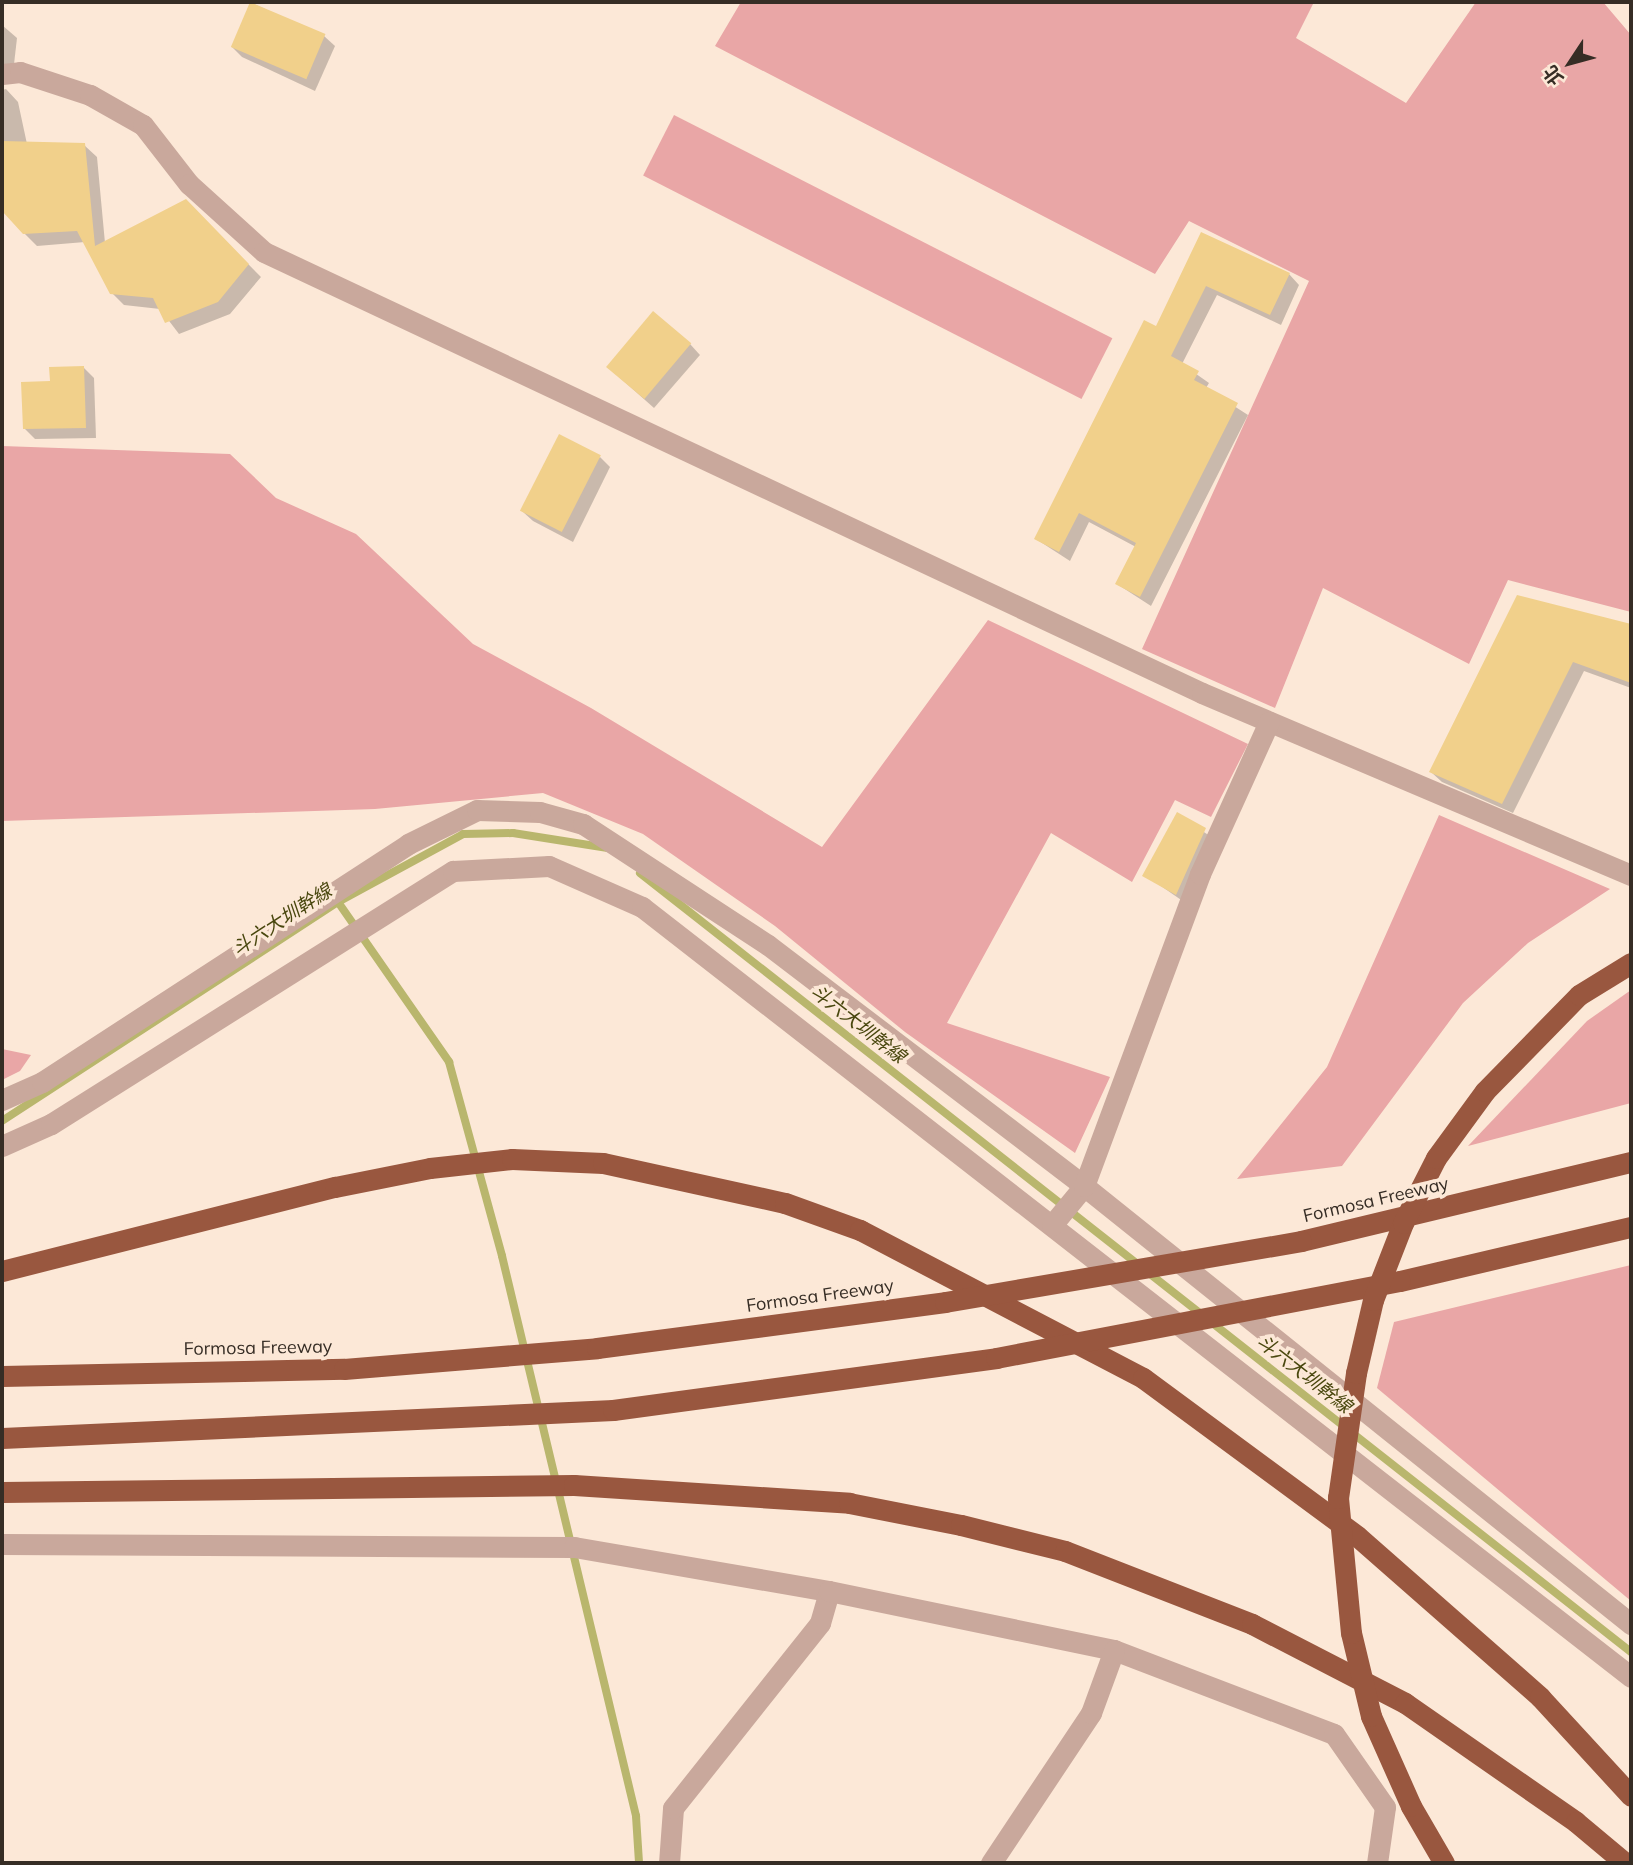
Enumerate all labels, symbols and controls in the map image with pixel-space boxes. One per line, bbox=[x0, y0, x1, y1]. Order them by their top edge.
north arrow bbox=[1535, 28, 1605, 98]
text: 北 bbox=[1538, 61, 1568, 90]
water label: 斗六大圳幹線 bbox=[228, 879, 336, 961]
water label: 斗六大圳幹線 bbox=[806, 980, 910, 1068]
street label: Formosa Freeway bbox=[1301, 1173, 1451, 1227]
street label: Formosa Freeway bbox=[745, 1275, 895, 1317]
water label: 斗六大圳幹線 bbox=[1252, 1330, 1356, 1418]
street label: Formosa Freeway bbox=[183, 1336, 333, 1360]

